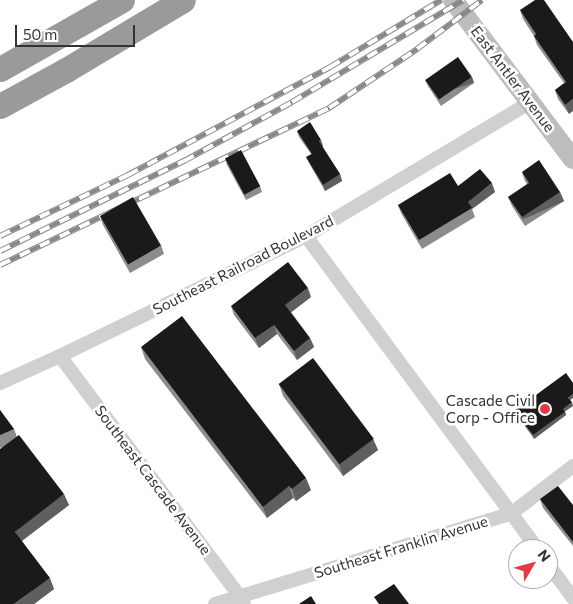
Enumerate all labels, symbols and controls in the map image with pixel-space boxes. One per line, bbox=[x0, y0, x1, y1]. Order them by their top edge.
scale bar bbox=[18, 15, 138, 47]
street label: East Antler Avenue bbox=[467, 22, 559, 136]
text: 50 m bbox=[23, 25, 57, 43]
street label: Southeast Railroad Boulevard bbox=[150, 211, 336, 319]
place label: Cascade Civil Corp - Office bbox=[446, 391, 535, 426]
street label: Southeast Cascade Avenue bbox=[91, 402, 215, 558]
marker: Cascade Civil Corp - Office bbox=[539, 403, 551, 415]
street label: Southeast Franklin Avenue bbox=[312, 512, 490, 582]
north arrow bbox=[508, 539, 558, 589]
text: N bbox=[535, 546, 555, 565]

